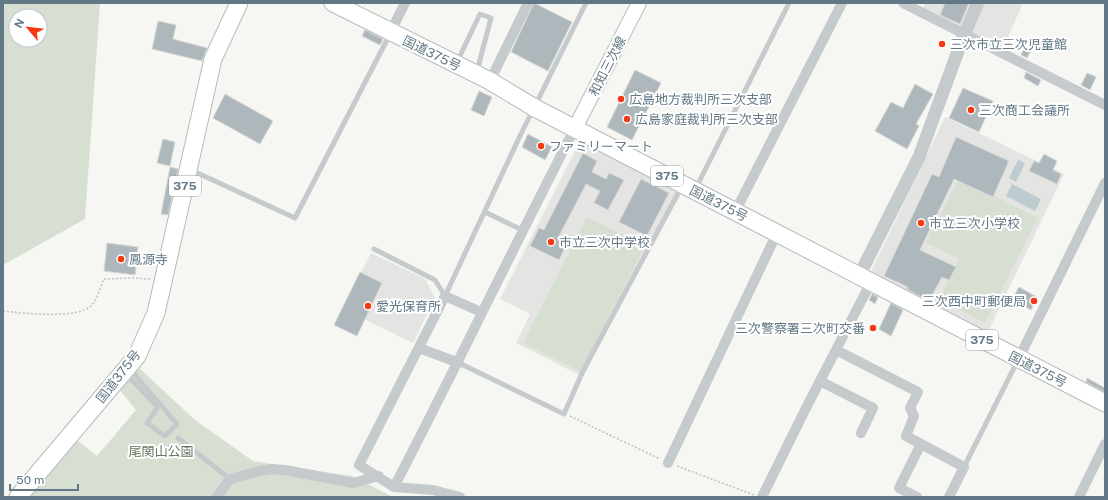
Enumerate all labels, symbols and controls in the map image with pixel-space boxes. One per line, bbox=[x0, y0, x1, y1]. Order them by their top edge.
north arrow bbox=[8, 8, 48, 48]
text: N bbox=[12, 17, 26, 30]
street label: 国道375号 bbox=[400, 33, 463, 74]
street label: 和知三次線 bbox=[586, 34, 629, 99]
place label: 三次市立三次児童館 bbox=[950, 37, 1067, 52]
marker: 三次市立三次児童館 bbox=[937, 39, 947, 49]
place label: 広島地方裁判所三次支部 bbox=[629, 92, 772, 107]
marker: 広島地方裁判所三次支部 bbox=[616, 94, 626, 104]
place label: 三次商工会議所 bbox=[979, 103, 1070, 118]
marker: 三次商工会議所 bbox=[966, 105, 976, 115]
place label: 広島家庭裁判所三次支部 bbox=[635, 112, 778, 127]
marker: 広島家庭裁判所三次支部 bbox=[622, 114, 632, 124]
place label: ファミリーマート bbox=[549, 139, 653, 154]
marker: ファミリーマート bbox=[536, 141, 546, 151]
road number: 375 bbox=[651, 166, 683, 186]
road number: 375 bbox=[169, 176, 201, 196]
street label: 国道375号 bbox=[687, 182, 750, 224]
place label: 市立三次小学校 bbox=[929, 216, 1020, 231]
marker: 市立三次小学校 bbox=[916, 218, 926, 228]
place label: 市立三次中学校 bbox=[559, 235, 650, 250]
marker: 市立三次中学校 bbox=[546, 237, 556, 247]
place label: 鳳源寺 bbox=[129, 252, 168, 267]
marker: 鳳源寺 bbox=[116, 254, 126, 264]
place label: 三次西中町郵便局 bbox=[922, 294, 1026, 309]
marker: 三次西中町郵便局 bbox=[1029, 296, 1039, 306]
place label: 愛光保育所 bbox=[376, 299, 441, 314]
marker: 愛光保育所 bbox=[363, 301, 373, 311]
place label: 三次警察署三次町交番 bbox=[735, 321, 865, 336]
marker: 三次警察署三次町交番 bbox=[868, 323, 878, 333]
road number: 375 bbox=[966, 330, 998, 350]
street label: 国道375号 bbox=[93, 347, 144, 406]
street label: 国道375号 bbox=[1006, 348, 1069, 390]
park label: 尾関山公園 bbox=[128, 444, 194, 459]
scale bar bbox=[10, 466, 78, 492]
text: 50 m bbox=[16, 473, 44, 487]

